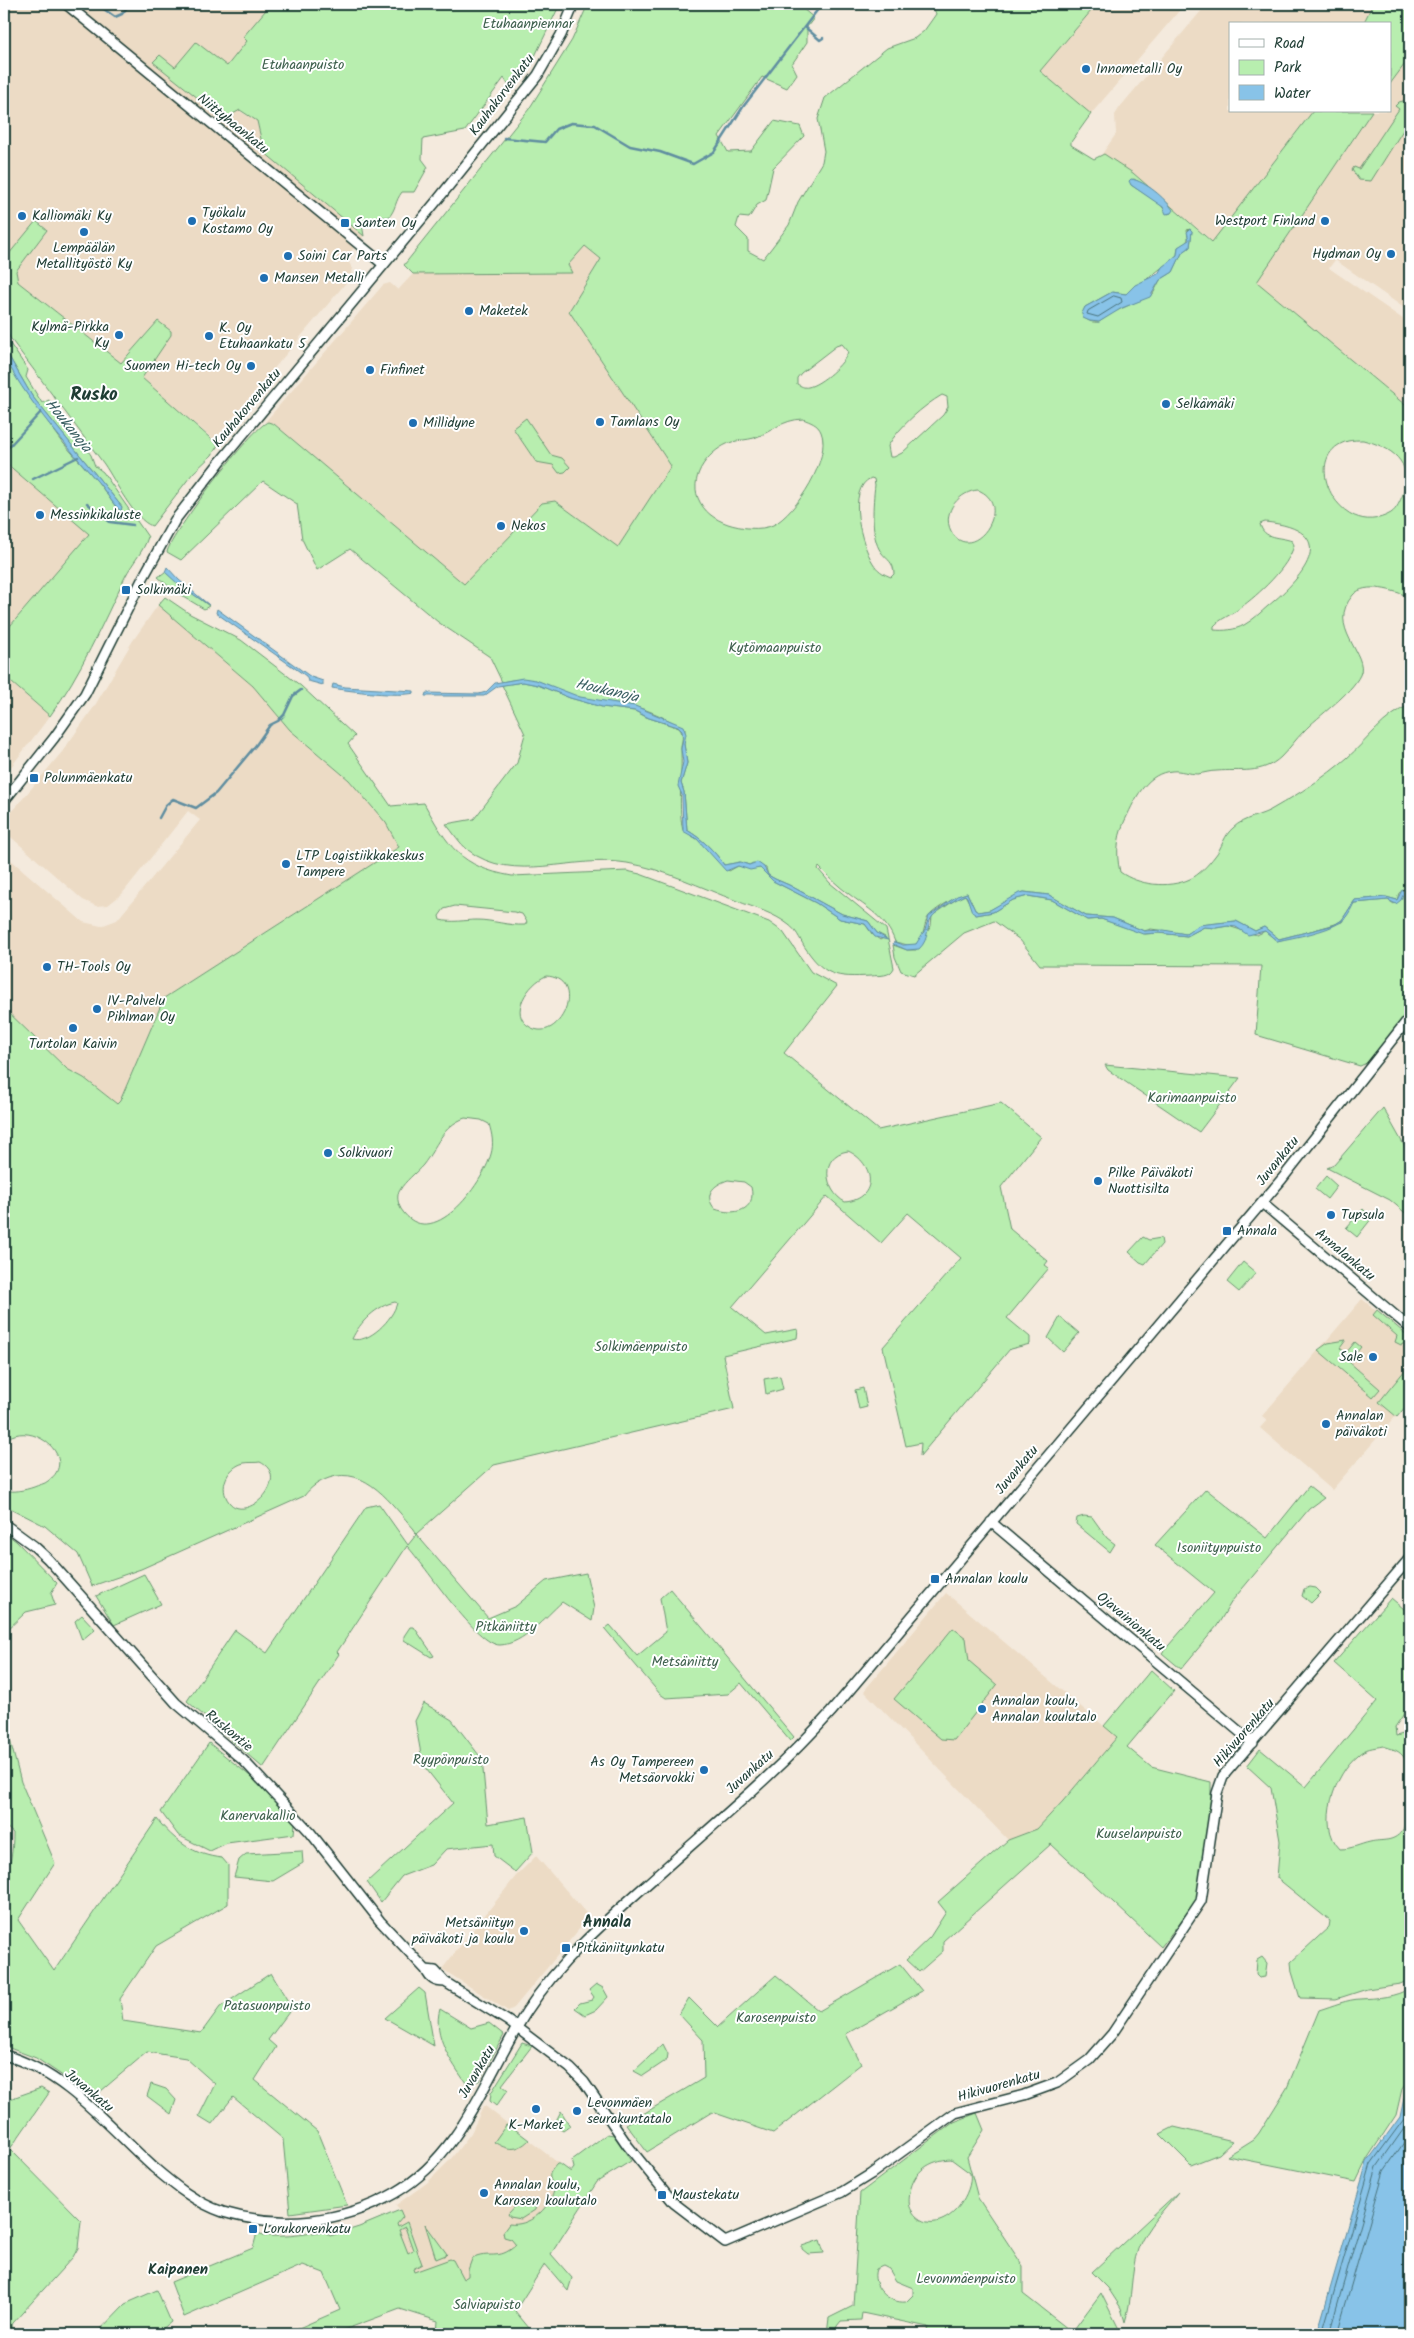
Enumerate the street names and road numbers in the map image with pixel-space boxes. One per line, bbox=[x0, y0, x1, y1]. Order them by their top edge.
street label: Kauhakorvenkatu bbox=[464, 49, 540, 141]
street label: Niittyhaankatu bbox=[192, 88, 274, 160]
street label: Kauhakorvenkatu bbox=[207, 363, 287, 453]
street label: Juvankatu bbox=[1251, 1131, 1305, 1191]
street label: Annalankatu bbox=[1310, 1223, 1380, 1287]
street label: Juvankatu bbox=[990, 1440, 1044, 1499]
street label: Ojavainionkatu bbox=[1092, 1586, 1171, 1658]
street label: Hikivuorenkatu bbox=[1208, 1693, 1280, 1772]
street label: Ruskontie bbox=[200, 1704, 258, 1758]
street label: Juvankatu bbox=[721, 1744, 779, 1800]
street label: Juvankatu bbox=[453, 2041, 501, 2103]
street label: Juvankatu bbox=[60, 2064, 119, 2118]
street label: Hikivuorenkatu bbox=[955, 2064, 1043, 2108]

